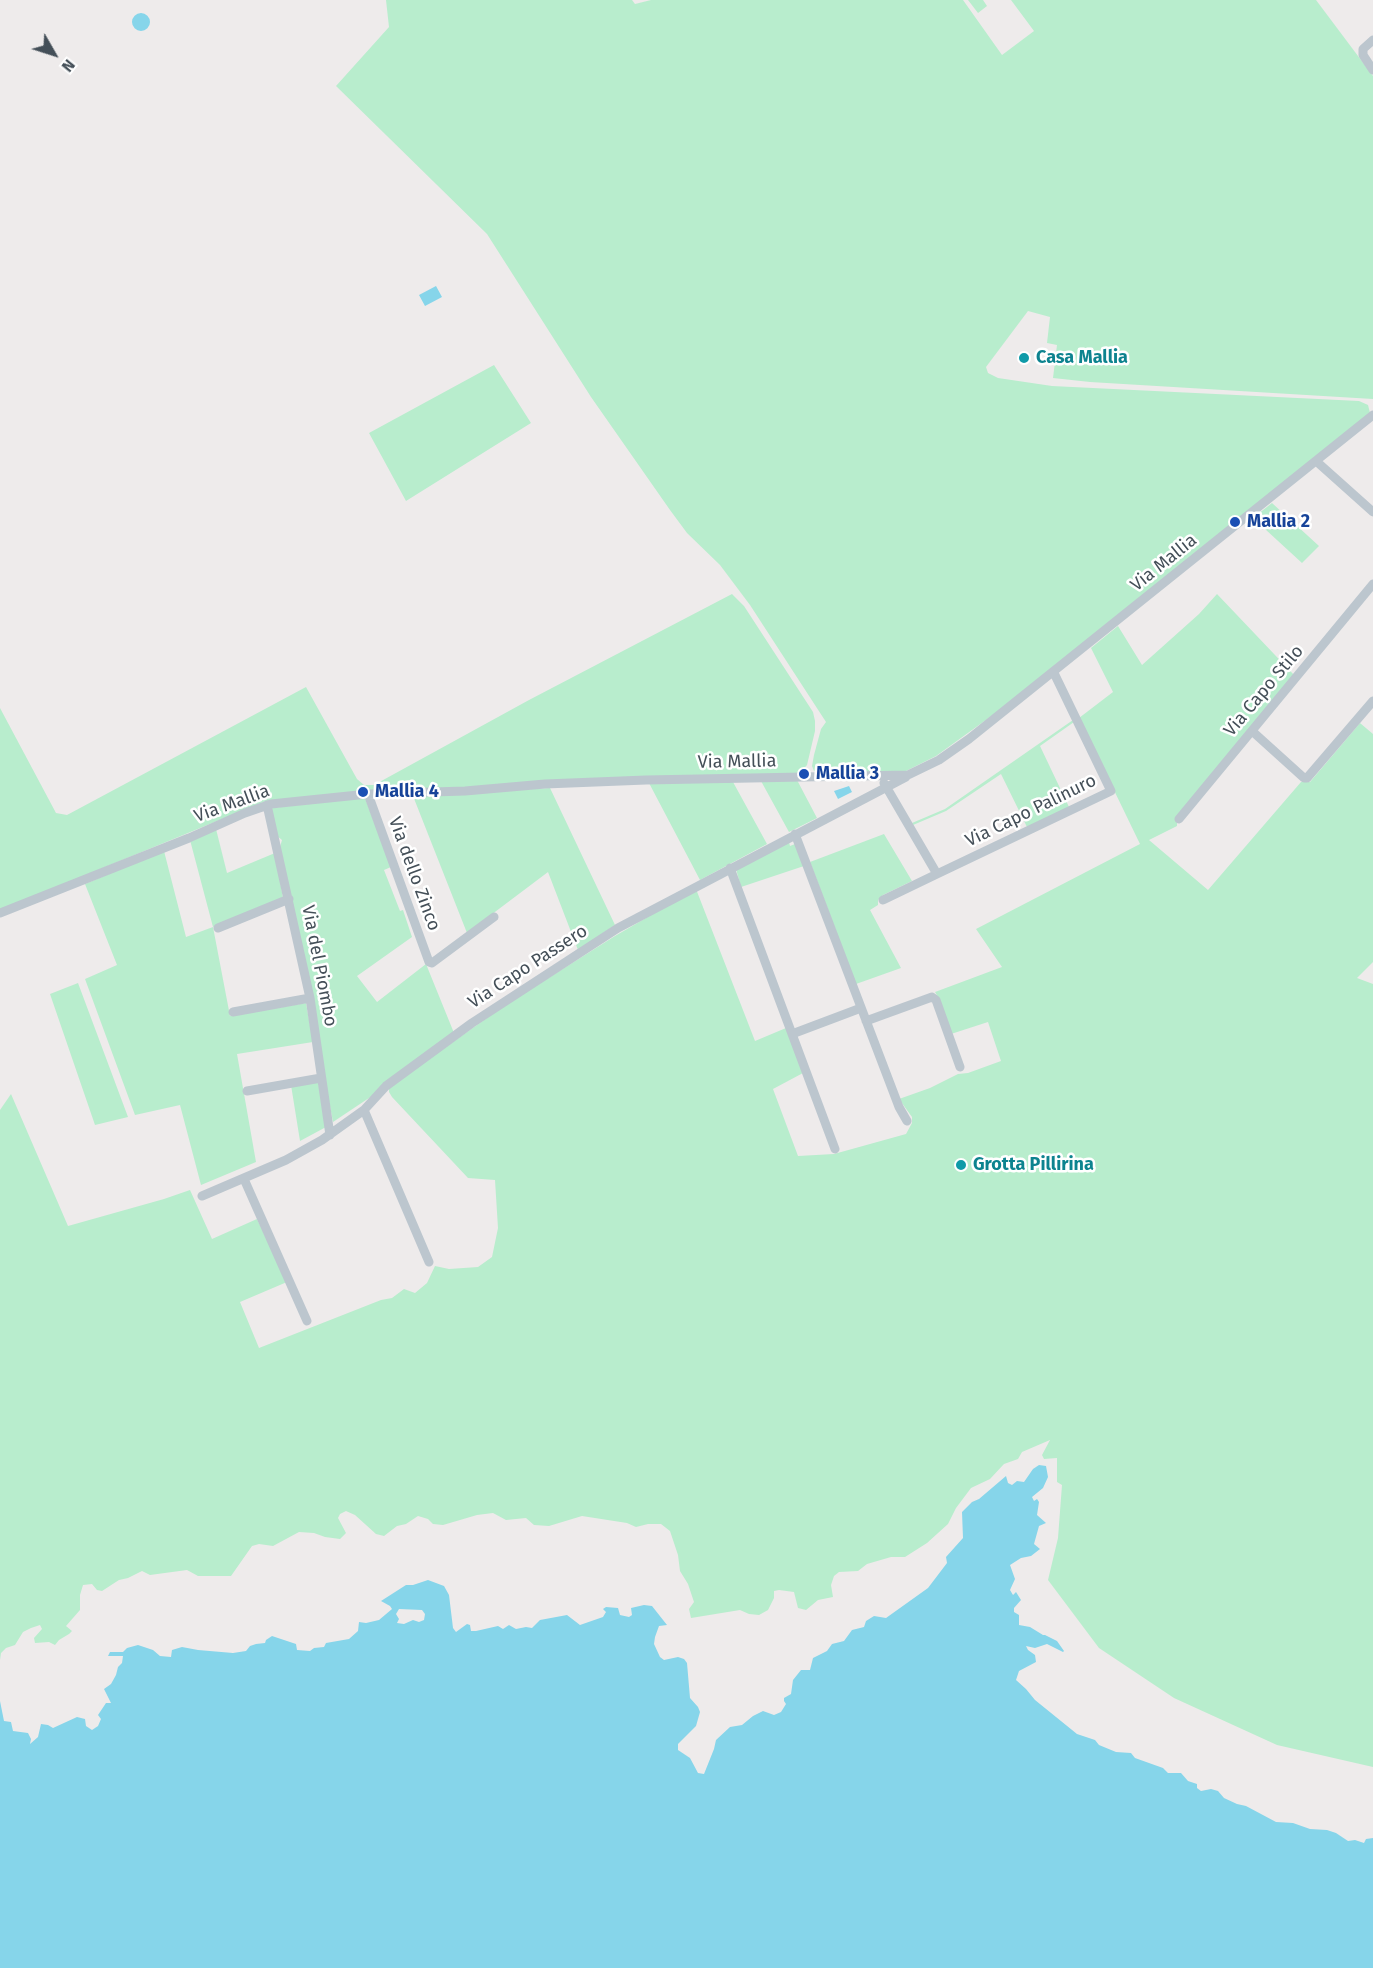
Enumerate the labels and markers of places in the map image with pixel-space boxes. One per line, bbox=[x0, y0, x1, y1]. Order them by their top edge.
place label: Casa Mallia bbox=[1036, 347, 1128, 369]
marker: Casa Mallia bbox=[1017, 351, 1031, 365]
place label: Mallia 2 bbox=[1247, 511, 1310, 533]
marker: Mallia 2 bbox=[1228, 515, 1242, 529]
place label: Mallia 3 bbox=[816, 763, 879, 785]
marker: Mallia 3 bbox=[797, 767, 811, 781]
place label: Mallia 4 bbox=[375, 781, 439, 803]
marker: Mallia 4 bbox=[356, 785, 370, 799]
place label: Grotta Pillirina bbox=[973, 1154, 1094, 1176]
marker: Grotta Pillirina bbox=[954, 1158, 968, 1172]

